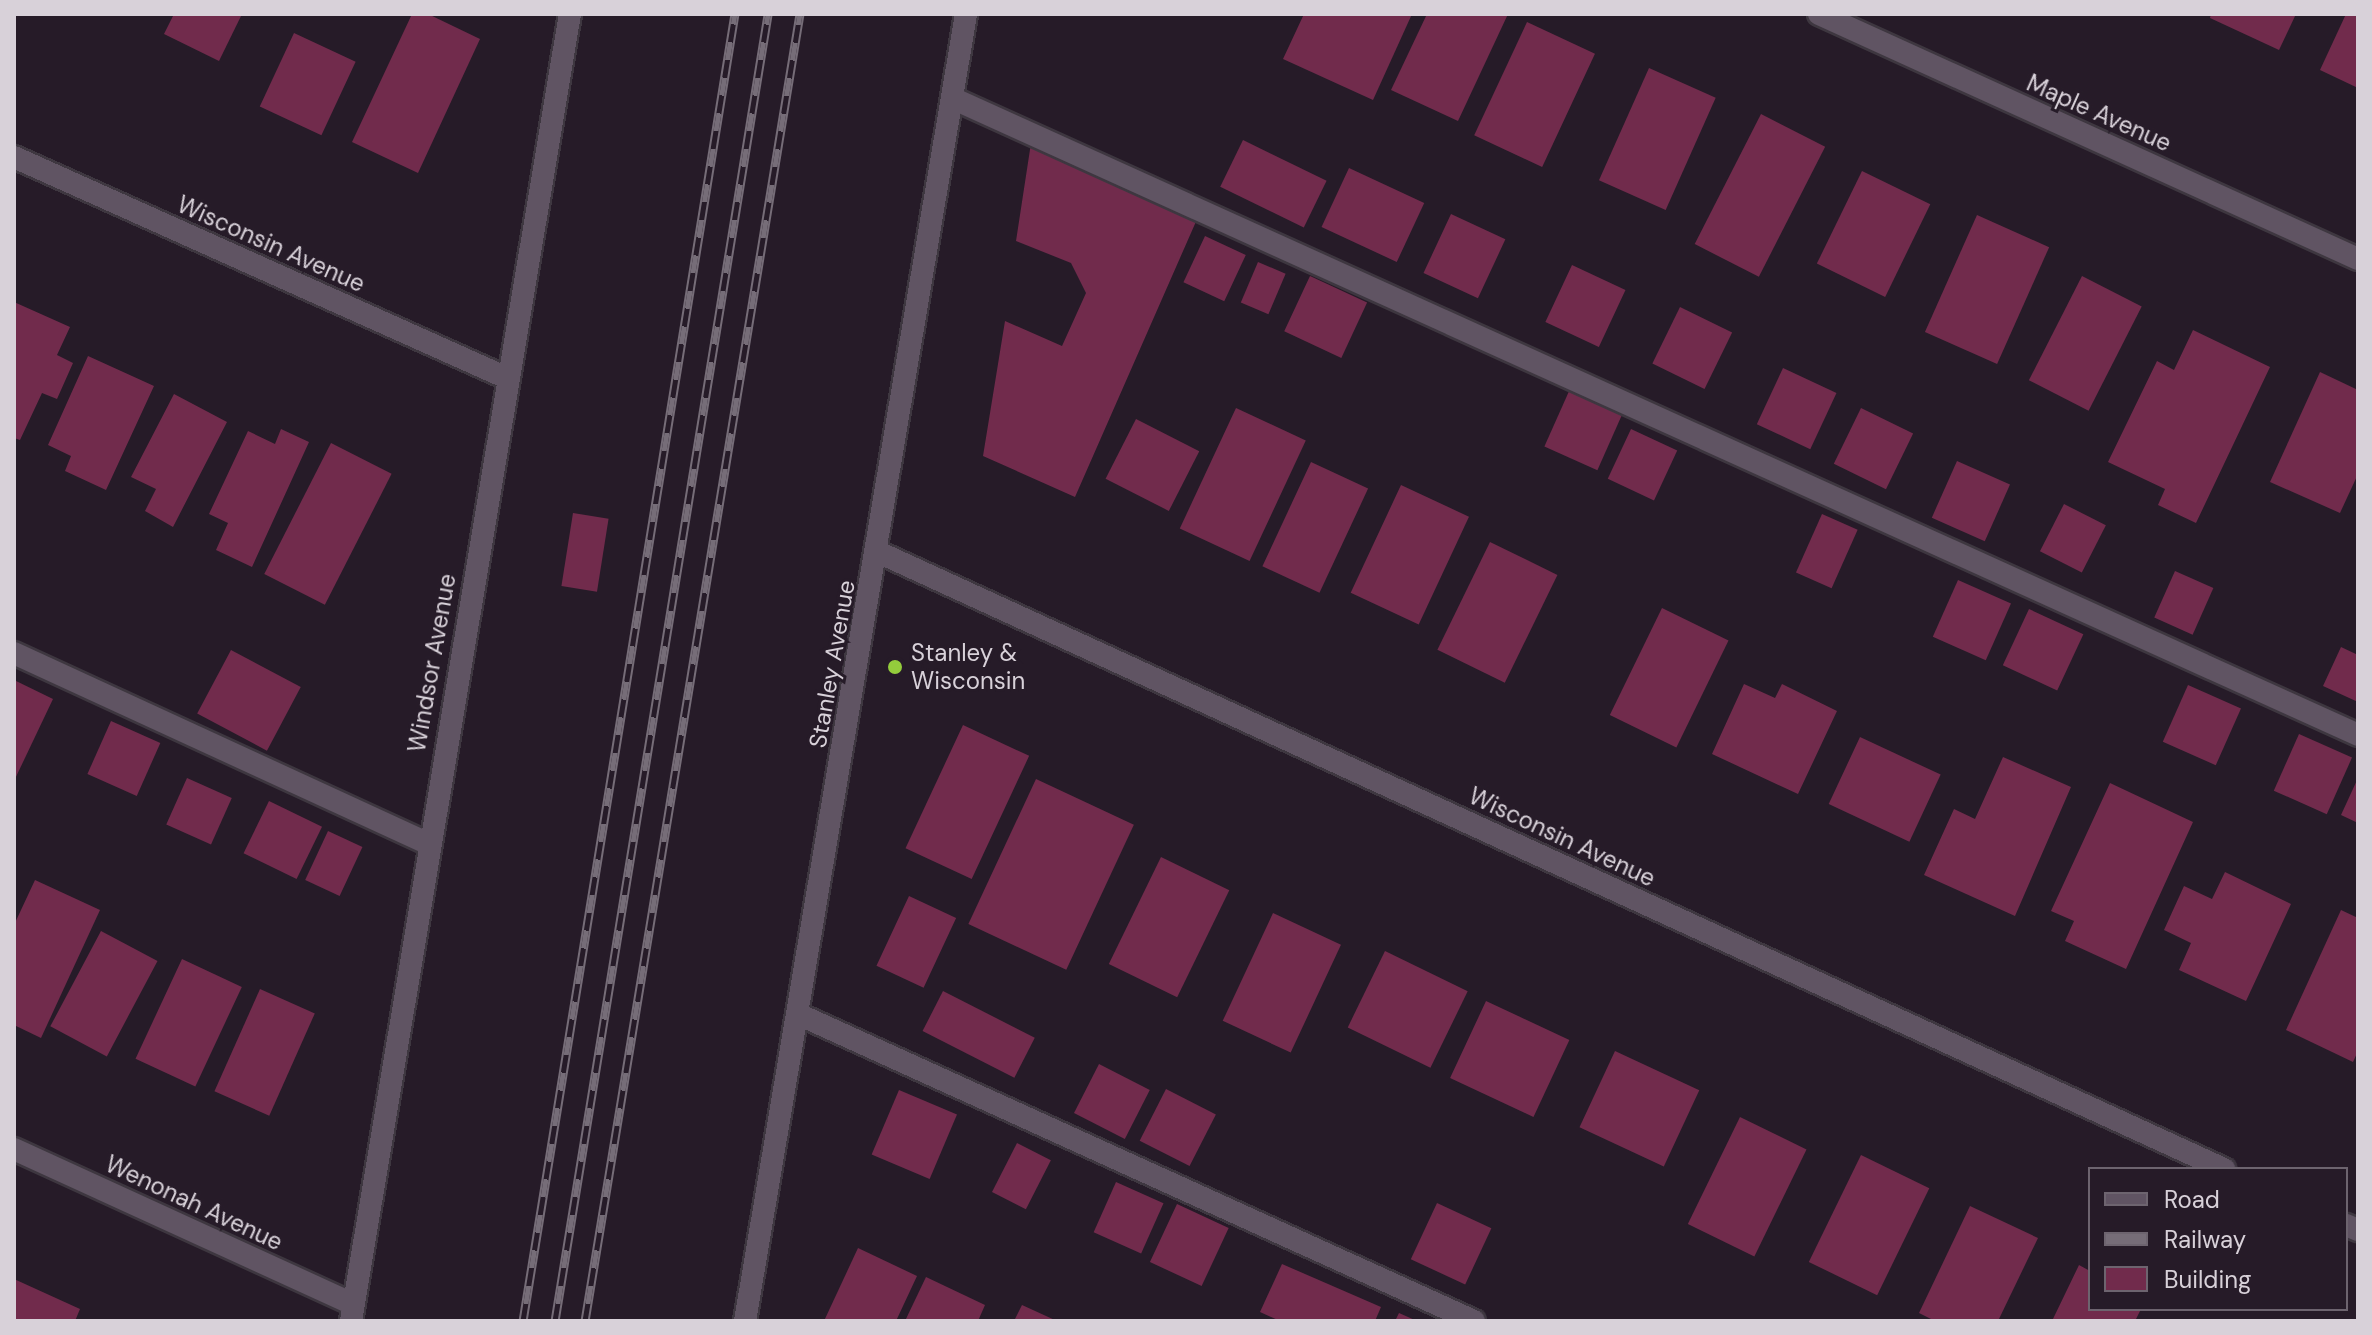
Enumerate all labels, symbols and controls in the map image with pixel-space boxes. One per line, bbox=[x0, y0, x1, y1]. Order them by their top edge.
street label: Maple Avenue bbox=[2022, 68, 2176, 158]
street label: Wisconsin Avenue bbox=[173, 190, 369, 298]
street label: Windsor Avenue bbox=[402, 571, 462, 755]
street label: Stanley Avenue bbox=[803, 578, 861, 750]
place label: Stanley & Wisconsin bbox=[911, 639, 1025, 695]
marker: Stanley & Wisconsin bbox=[886, 658, 904, 676]
street label: Wisconsin Avenue bbox=[1464, 781, 1660, 893]
street label: Wenonah Avenue bbox=[101, 1149, 287, 1257]
legend bbox=[2088, 1167, 2348, 1311]
text: Road bbox=[2164, 1184, 2220, 1215]
text: Railway bbox=[2164, 1224, 2246, 1255]
text: Building bbox=[2164, 1264, 2251, 1295]

